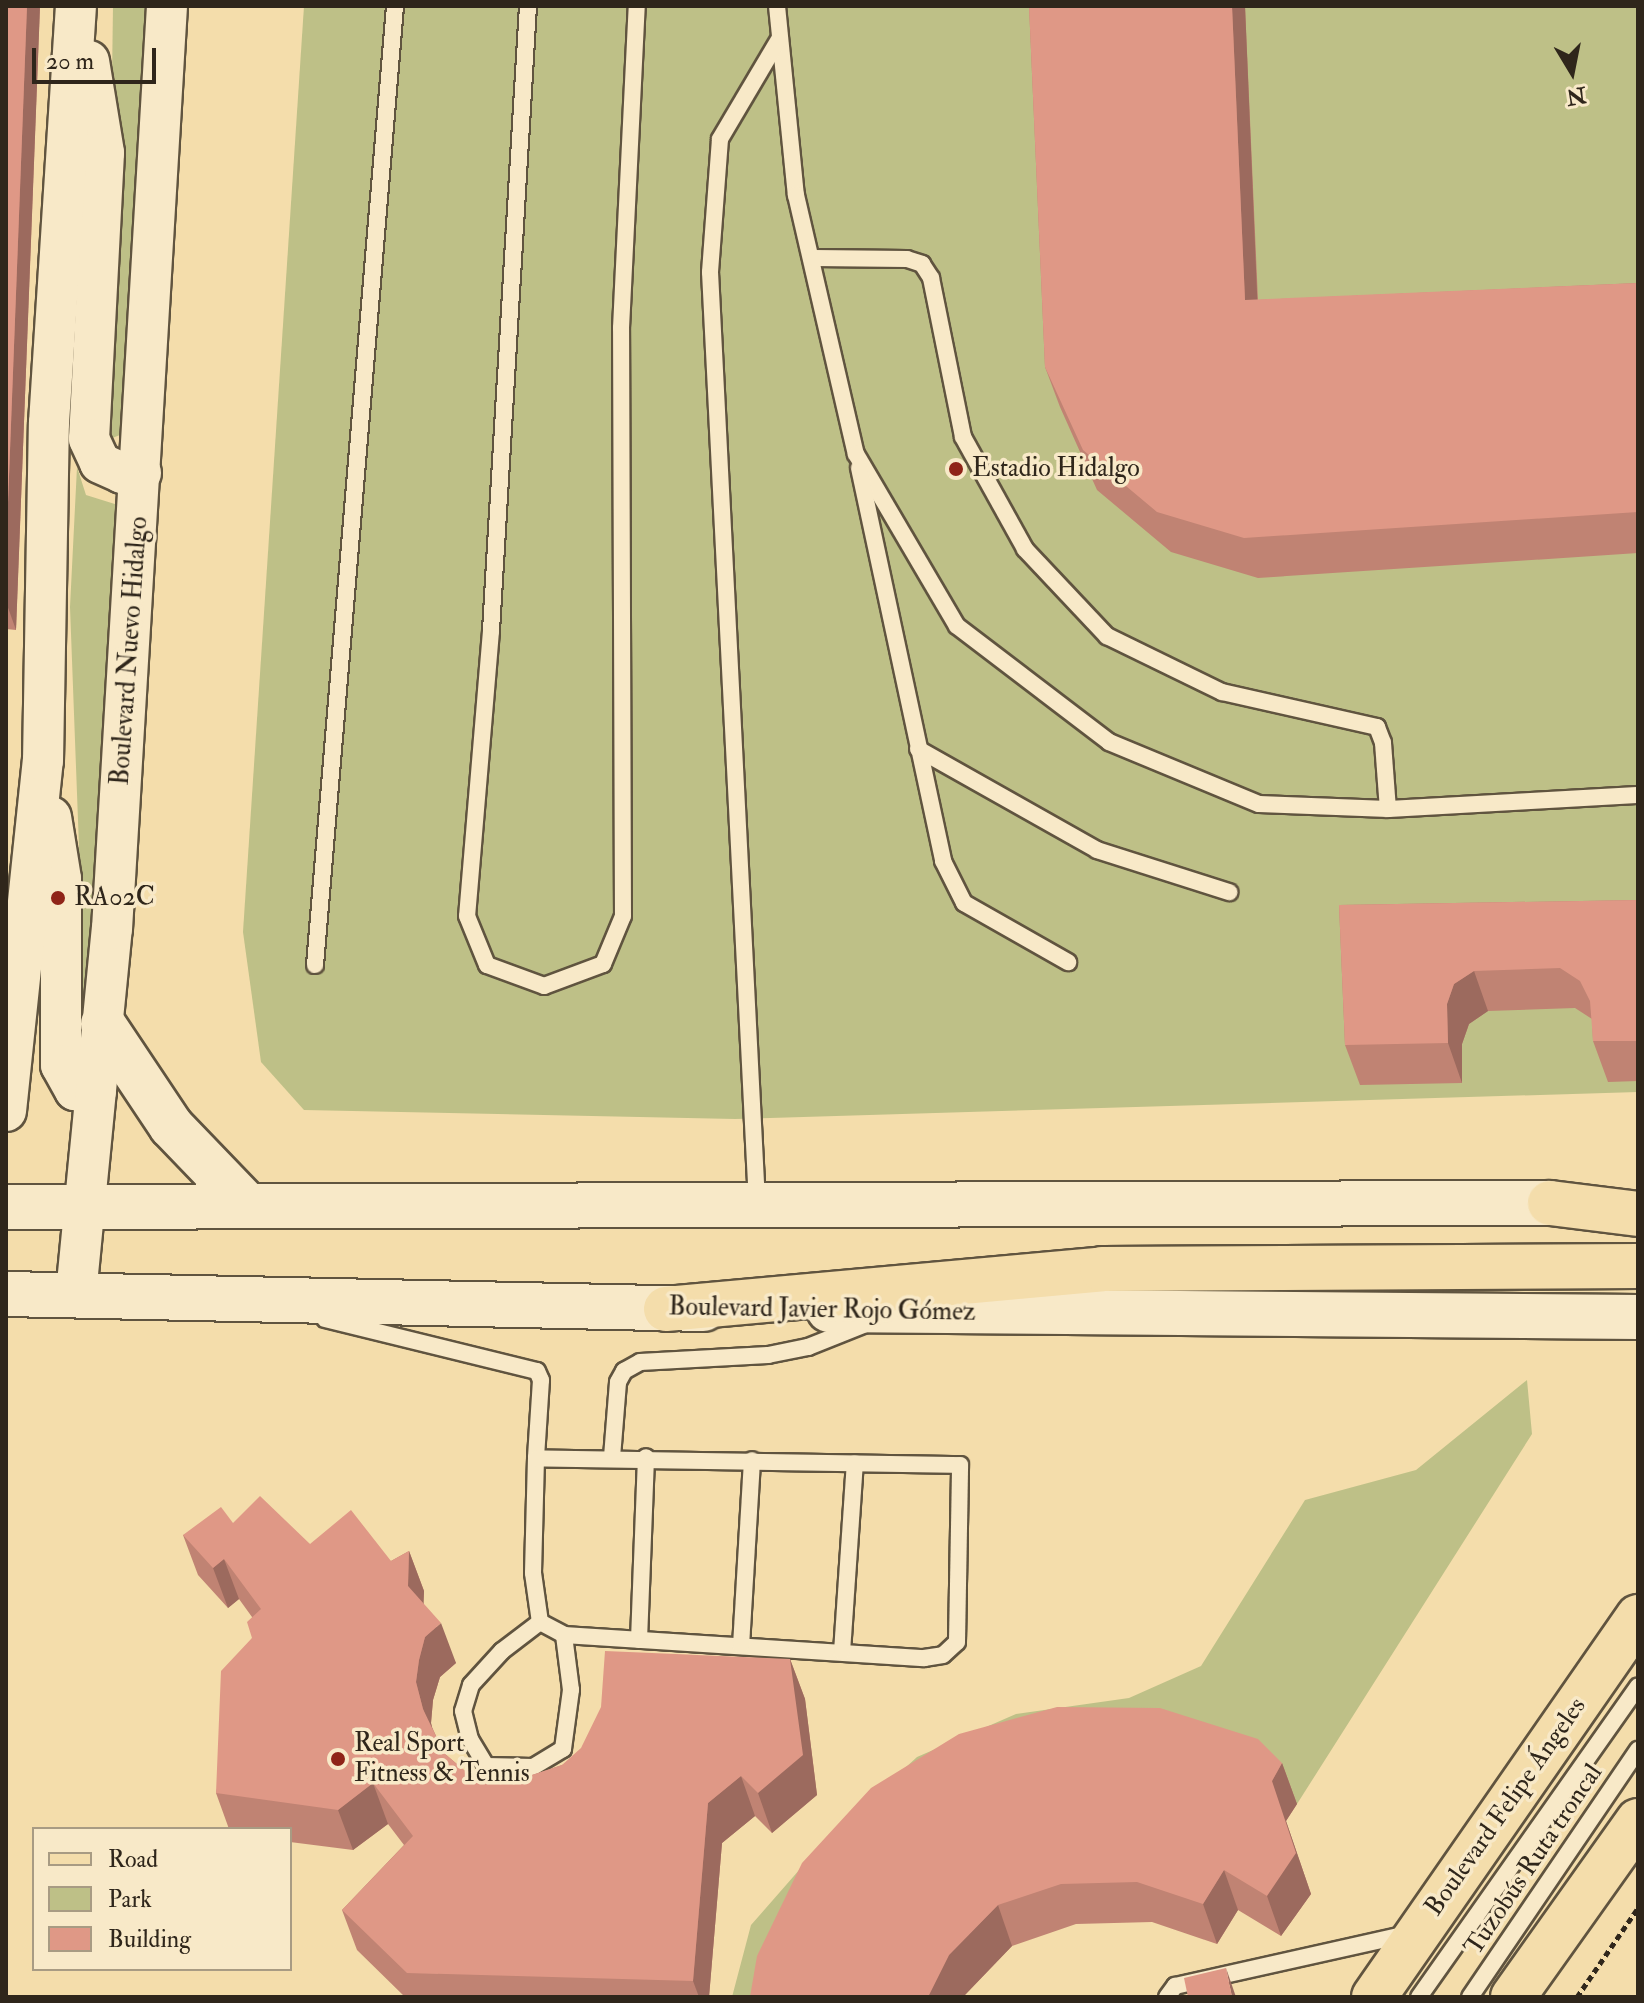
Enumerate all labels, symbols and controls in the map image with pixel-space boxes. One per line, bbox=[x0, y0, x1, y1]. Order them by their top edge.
scale bar bbox=[36, 32, 160, 82]
north arrow bbox=[1532, 32, 1612, 112]
text: 20 m bbox=[46, 46, 94, 77]
text: N bbox=[1564, 80, 1588, 111]
place label: Estadio Hidalgo bbox=[972, 453, 1140, 485]
marker: Estadio Hidalgo bbox=[947, 460, 965, 478]
street label: Boulevard Nuevo Hidalgo bbox=[105, 515, 155, 787]
place label: RA02C bbox=[74, 882, 155, 914]
marker: RA02C bbox=[49, 889, 67, 907]
street label: Boulevard Javier Rojo Gómez bbox=[668, 1292, 976, 1328]
street label: Boulevard Felipe Ángeles bbox=[1419, 1692, 1593, 1922]
place label: Real Sport Fitness & Tennis bbox=[354, 1728, 530, 1790]
marker: Real Sport Fitness & Tennis bbox=[329, 1750, 347, 1768]
street label: Tuzobús Ruta troncal bbox=[1459, 1759, 1609, 1961]
legend bbox=[32, 1827, 292, 1971]
text: Road bbox=[108, 1844, 158, 1875]
text: Park bbox=[108, 1884, 152, 1915]
text: Building bbox=[108, 1924, 191, 1955]

